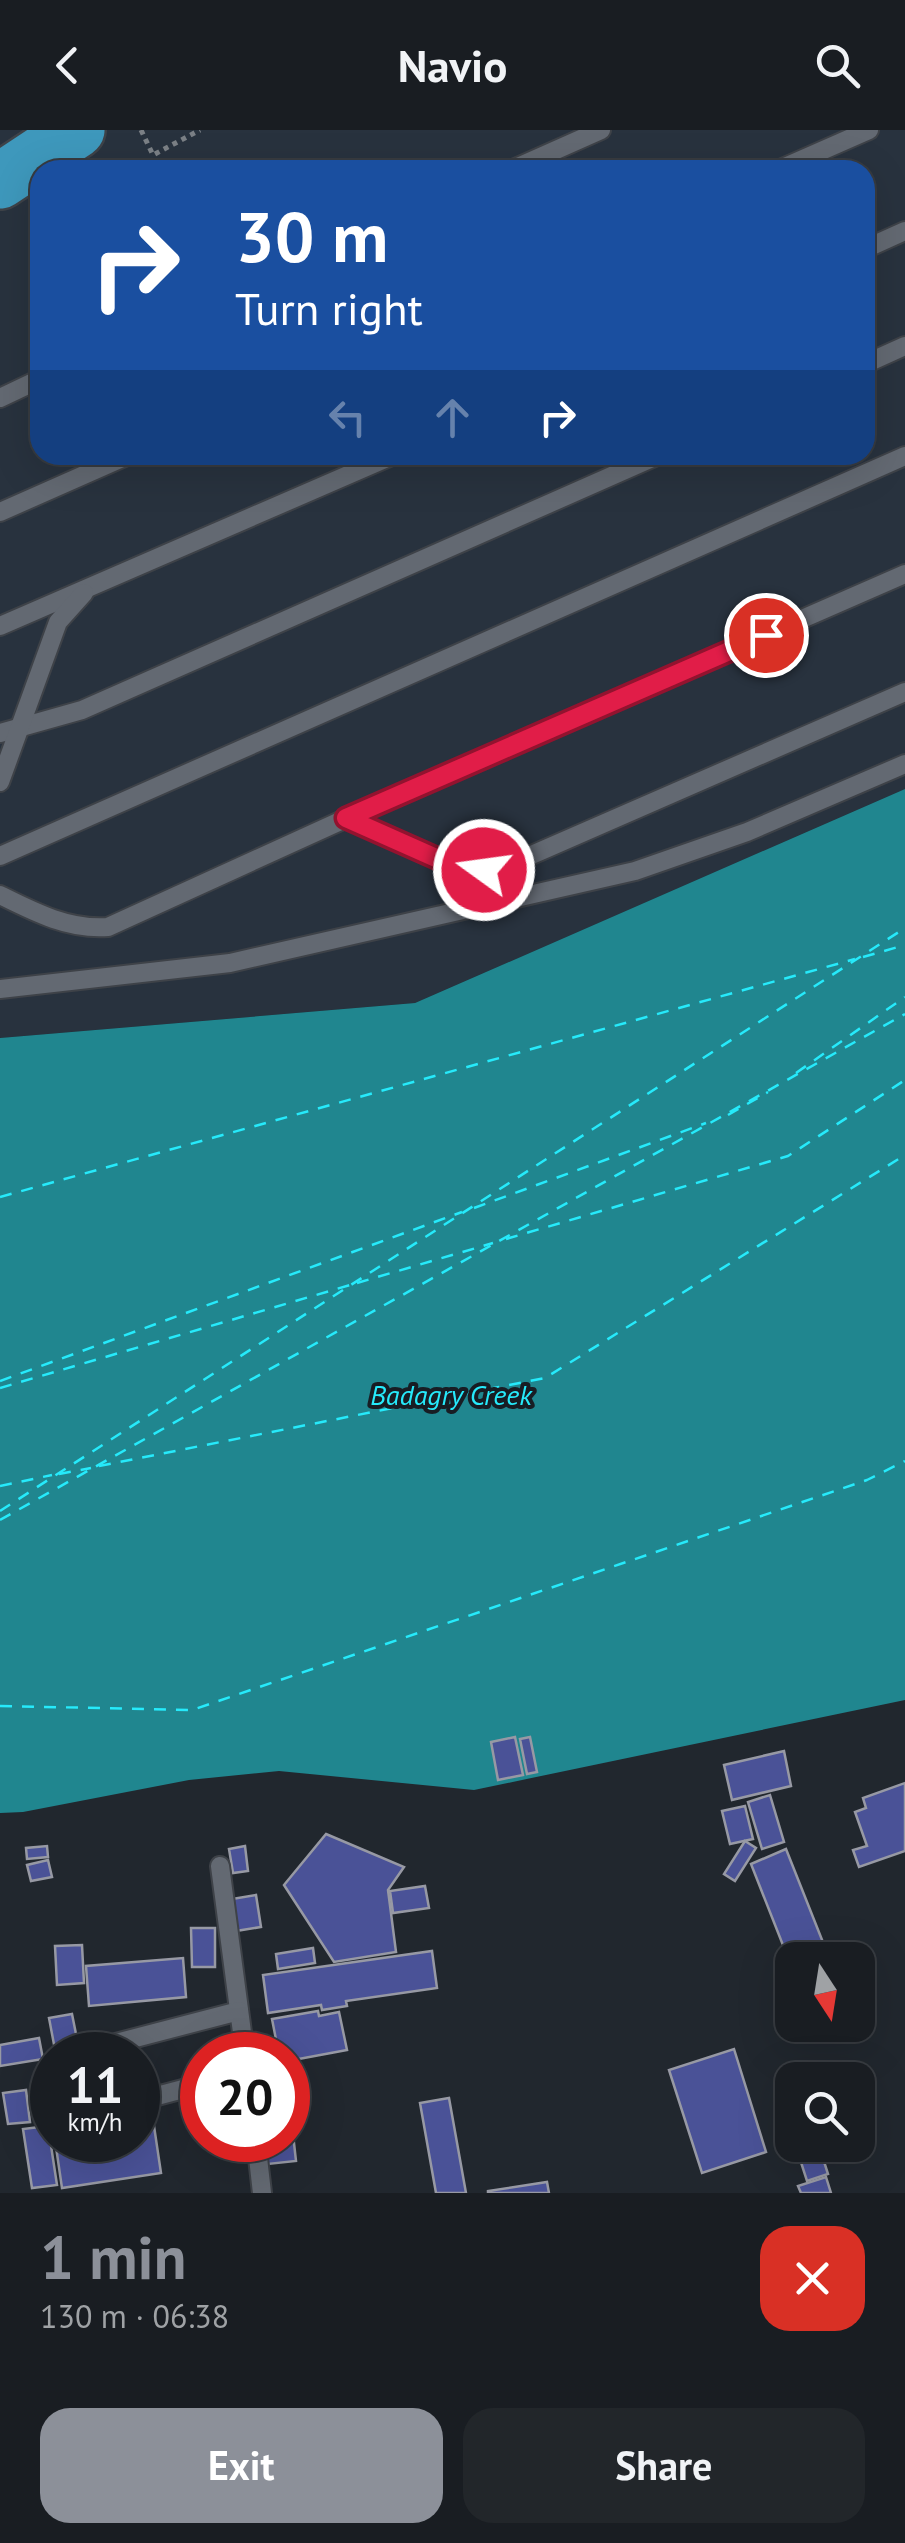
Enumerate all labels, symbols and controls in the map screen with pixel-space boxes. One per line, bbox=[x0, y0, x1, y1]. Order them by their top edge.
text: Navio bbox=[398, 36, 507, 94]
icon: back bbox=[40, 38, 95, 93]
icon: search bbox=[810, 38, 865, 93]
text: 30 m bbox=[235, 191, 388, 281]
icon: right bbox=[70, 200, 200, 330]
text: Turn right bbox=[235, 279, 423, 337]
icon: left bbox=[320, 390, 375, 445]
icon: ahead bbox=[425, 390, 480, 445]
icon: right bbox=[530, 390, 585, 445]
pin bbox=[724, 593, 809, 678]
icon: arrive bbox=[739, 608, 794, 663]
position arrow bbox=[432, 818, 536, 922]
water label: Badagry Creek bbox=[370, 1376, 533, 1413]
north arrow bbox=[775, 1942, 875, 2042]
map controls bbox=[775, 1942, 875, 2162]
speed limit sign: 20 bbox=[180, 2032, 310, 2162]
text: 11 bbox=[67, 2052, 123, 2117]
button: search bbox=[775, 2062, 875, 2162]
text: km/h bbox=[68, 2106, 122, 2138]
text: 1 min bbox=[40, 2218, 186, 2296]
button: close bbox=[760, 2226, 865, 2331]
text: 130 m · 06:38 bbox=[40, 2295, 229, 2337]
button: Exit bbox=[40, 2408, 443, 2523]
button: Share bbox=[463, 2408, 865, 2523]

